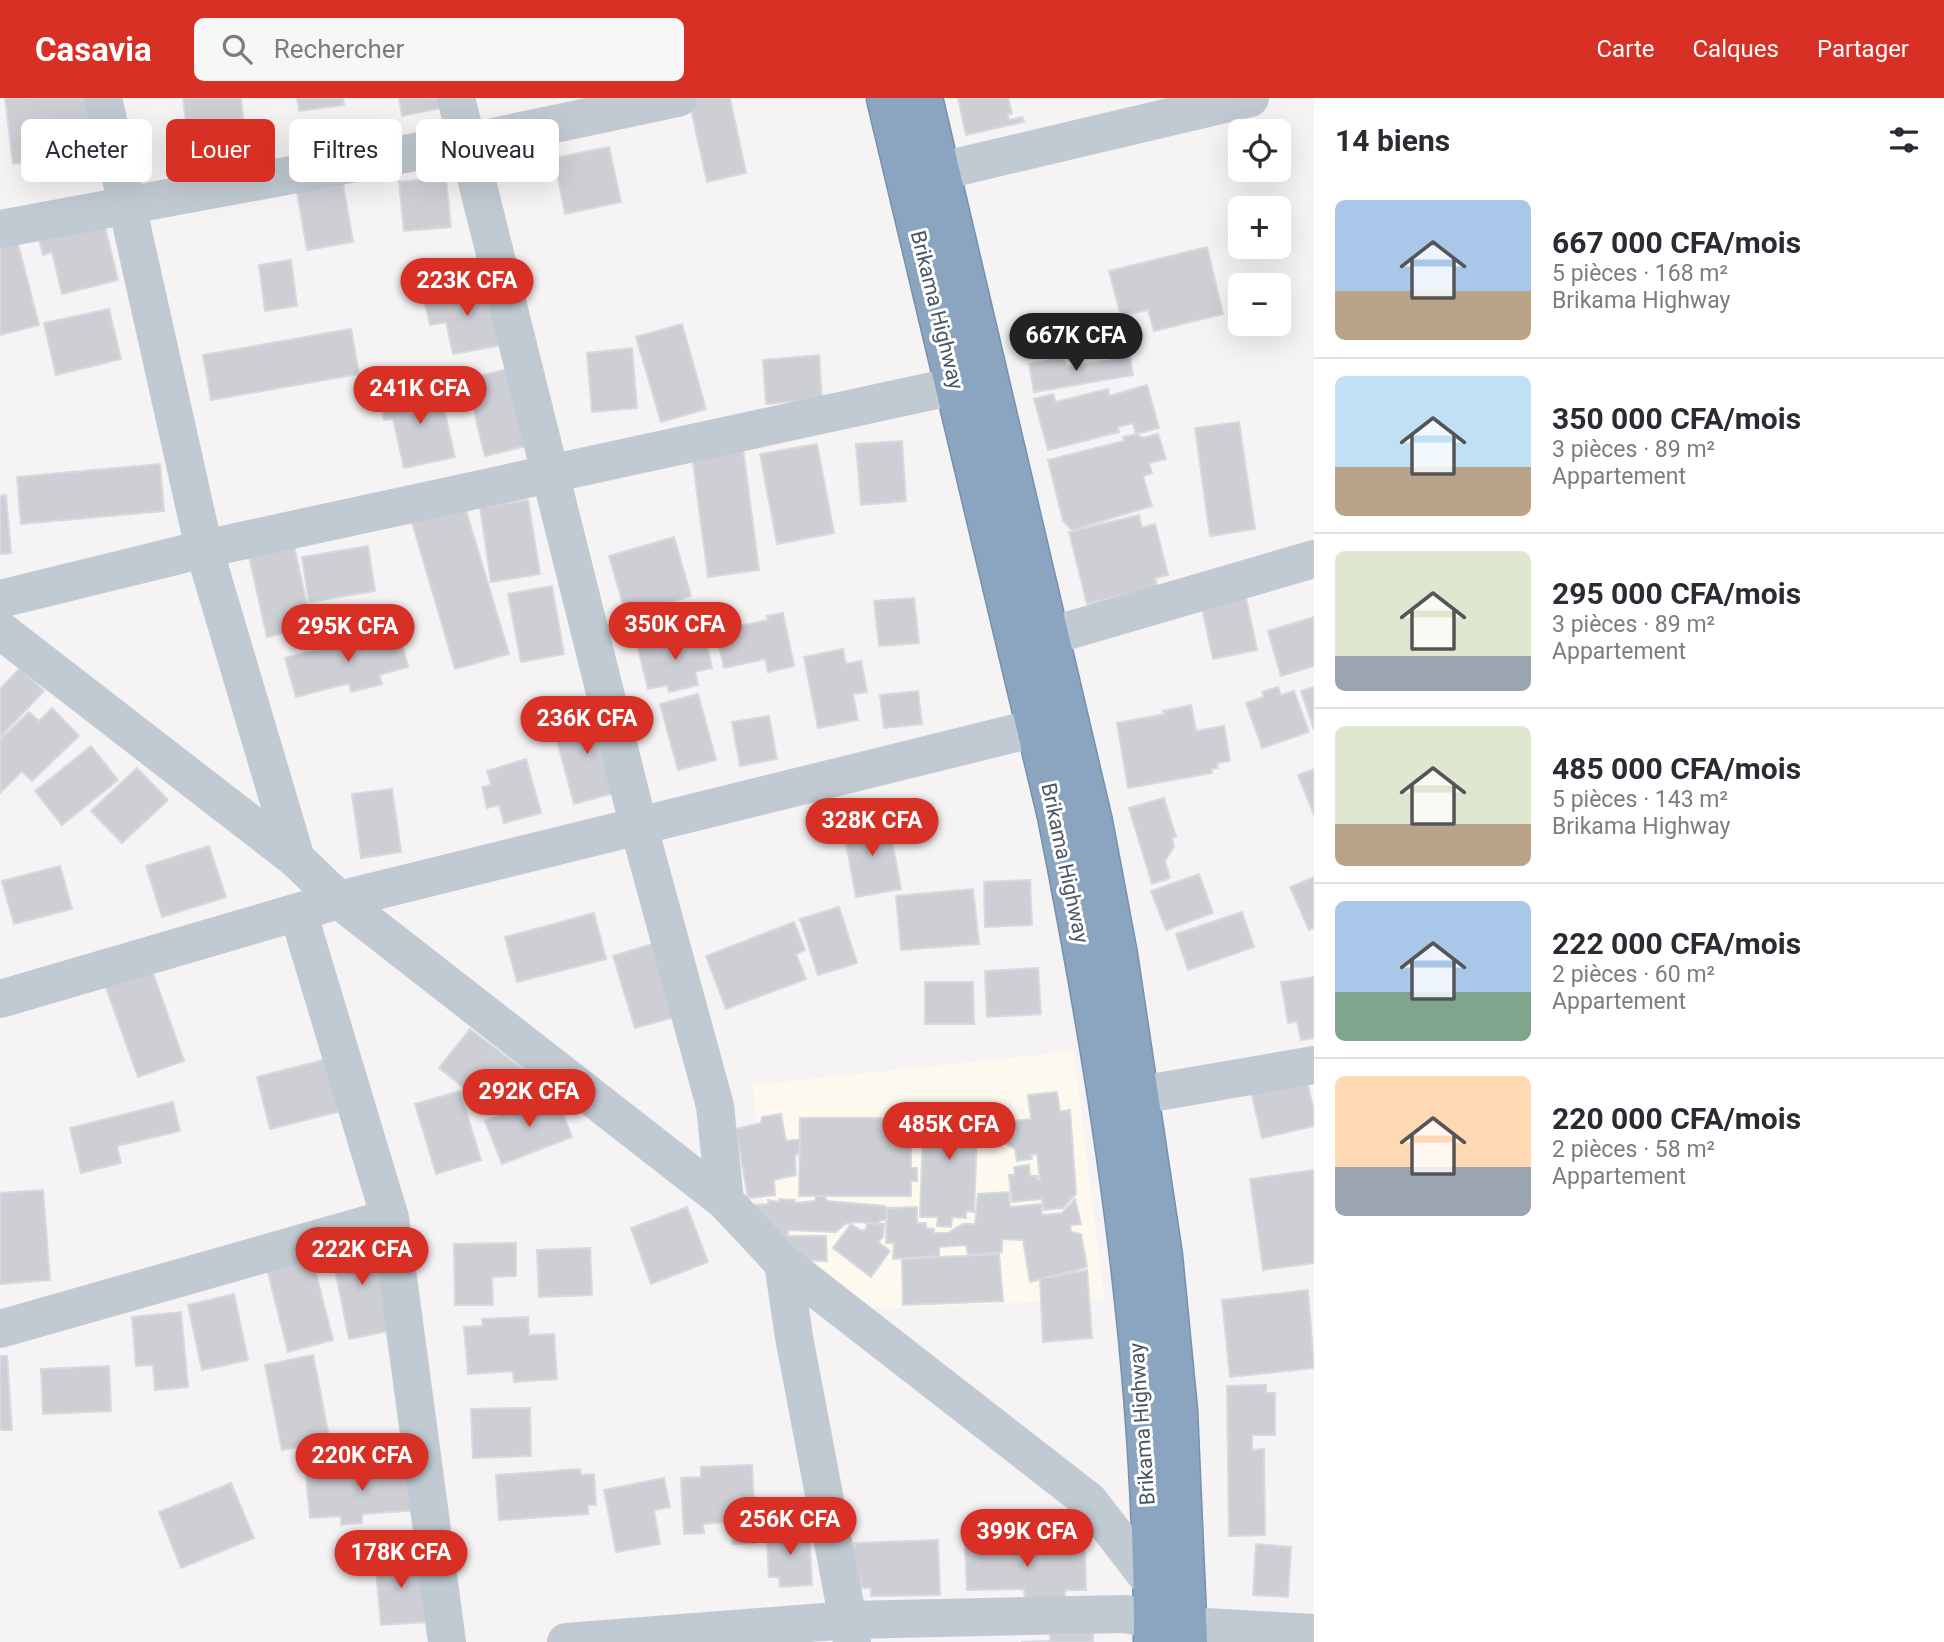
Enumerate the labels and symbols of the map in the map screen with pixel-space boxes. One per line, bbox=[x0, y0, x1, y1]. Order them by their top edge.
street label: Brikama Highway bbox=[906, 228, 968, 392]
pin: 223K CFA bbox=[395, 258, 539, 318]
pin: 667K CFA bbox=[1004, 314, 1148, 373]
pin: 241K CFA bbox=[348, 366, 492, 426]
pin: 350K CFA bbox=[603, 602, 747, 662]
pin: 295K CFA bbox=[276, 604, 420, 664]
pin: 236K CFA bbox=[515, 696, 659, 756]
street label: Brikama Highway bbox=[1036, 781, 1094, 945]
pin: 328K CFA bbox=[800, 798, 944, 858]
pin: 292K CFA bbox=[457, 1070, 601, 1129]
pin: 485K CFA bbox=[877, 1102, 1021, 1162]
pin: 222K CFA bbox=[290, 1228, 434, 1287]
street label: Brikama Highway bbox=[1124, 1342, 1160, 1506]
pin: 220K CFA bbox=[290, 1434, 434, 1493]
pin: 256K CFA bbox=[718, 1498, 862, 1557]
pin: 399K CFA bbox=[955, 1510, 1099, 1569]
pin: 178K CFA bbox=[329, 1530, 473, 1590]

